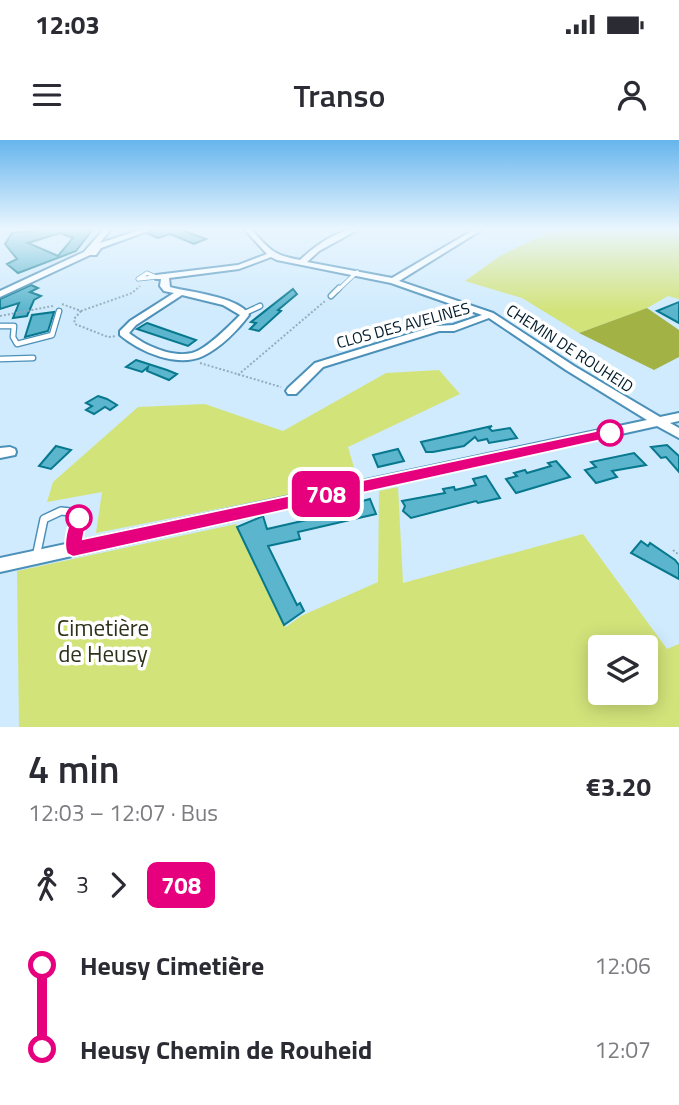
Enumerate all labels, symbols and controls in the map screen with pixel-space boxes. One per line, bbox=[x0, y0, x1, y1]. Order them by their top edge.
text: 12:03 bbox=[35, 5, 100, 44]
text: Transo bbox=[294, 71, 385, 119]
icon: menu bbox=[28, 76, 66, 114]
icon: person bbox=[613, 76, 651, 114]
street label: CLOS DES AVELINES bbox=[334, 296, 472, 354]
street label: CHEMIN DE ROUHEID bbox=[502, 298, 638, 398]
unlabelled marker bbox=[597, 420, 623, 446]
line badge: 708 bbox=[286, 471, 366, 517]
text: 708 bbox=[306, 476, 346, 512]
unlabelled marker bbox=[66, 505, 92, 531]
park label: Cimetière de Heusy bbox=[57, 610, 149, 671]
map controls bbox=[588, 635, 658, 705]
button: layers bbox=[588, 635, 658, 705]
text: 4 min bbox=[28, 740, 119, 798]
text: €3.20 bbox=[586, 767, 651, 806]
text: 12:03 – 12:07 · Bus bbox=[28, 795, 218, 830]
icon: walk bbox=[28, 866, 66, 904]
icon: forward bbox=[99, 866, 137, 904]
text: 3 bbox=[76, 867, 89, 902]
text: 708 bbox=[161, 867, 201, 903]
text: Heusy Cimetière bbox=[80, 946, 264, 985]
text: 12:06 bbox=[594, 948, 651, 983]
text: Heusy Chemin de Rouheid bbox=[80, 1030, 372, 1069]
text: 12:07 bbox=[594, 1032, 651, 1067]

